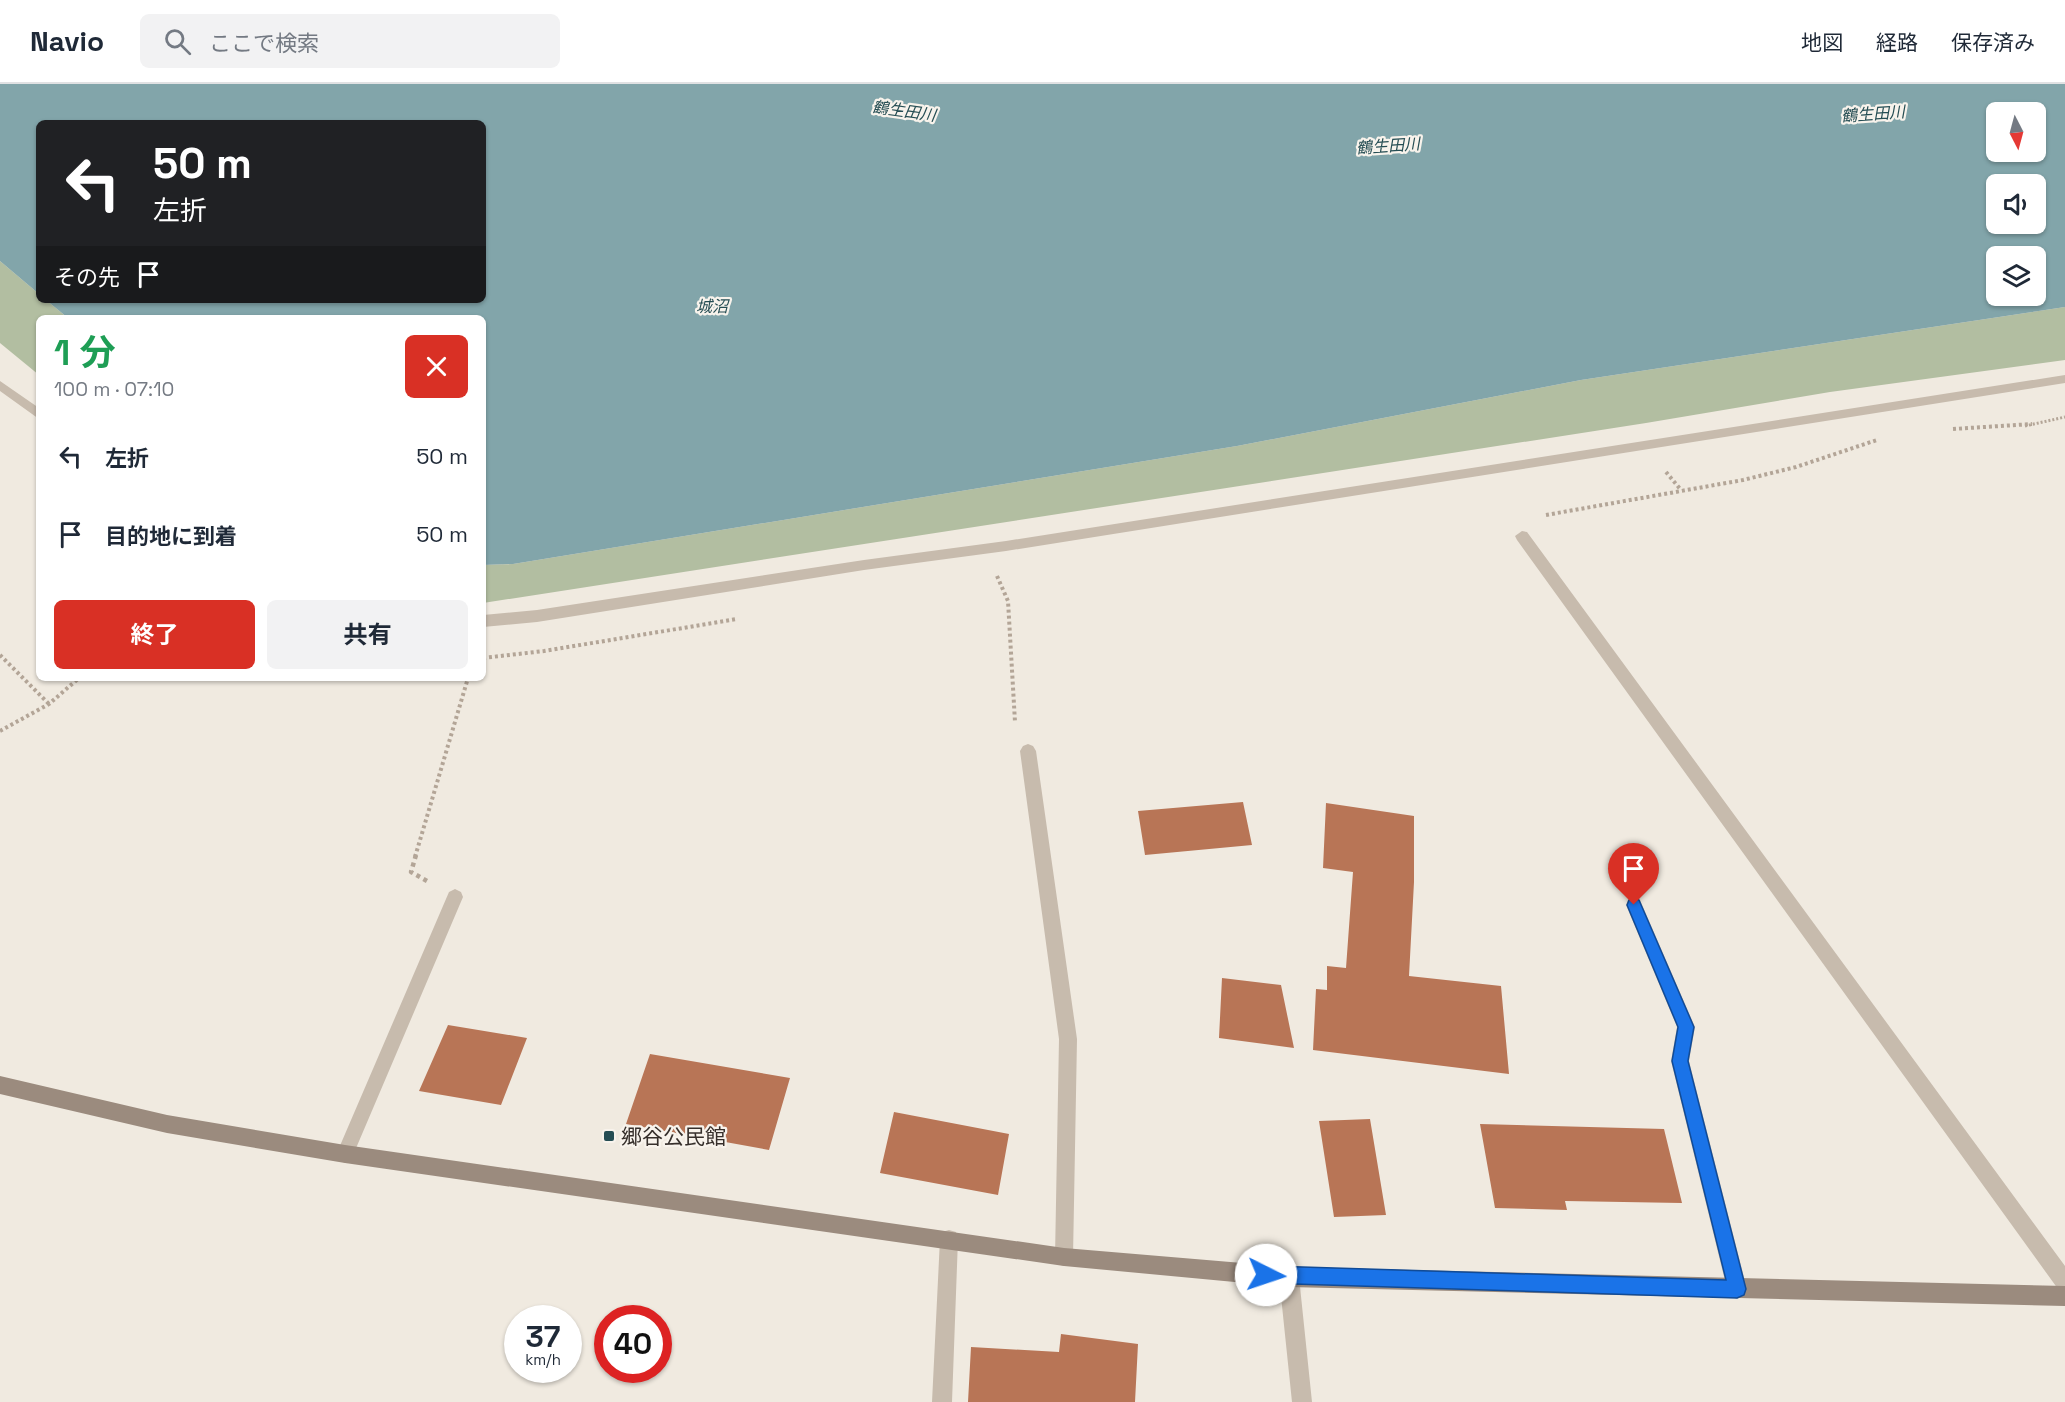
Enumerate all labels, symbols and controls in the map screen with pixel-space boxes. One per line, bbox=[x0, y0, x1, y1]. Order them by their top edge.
search box bbox=[140, 14, 560, 68]
text: Navio bbox=[30, 23, 104, 59]
icon: search bbox=[161, 25, 194, 58]
text: ここで検索 bbox=[209, 29, 319, 57]
text: 地図 bbox=[1801, 29, 1843, 56]
text: 経路 bbox=[1876, 29, 1918, 56]
text: 保存済み bbox=[1951, 29, 2035, 56]
water label: 鶴生田川 bbox=[871, 96, 939, 126]
water label: 鶴生田川 bbox=[1840, 101, 1908, 127]
north arrow bbox=[1986, 102, 2046, 162]
map controls bbox=[1986, 102, 2046, 306]
water label: 鶴生田川 bbox=[1355, 133, 1423, 159]
text: 50 m bbox=[153, 137, 252, 190]
icon: left bbox=[54, 144, 132, 222]
button: sound bbox=[1986, 174, 2046, 234]
text: 左折 bbox=[153, 193, 207, 228]
button: layers bbox=[1986, 246, 2046, 306]
icon: arrive bbox=[132, 258, 165, 291]
text: その先 bbox=[54, 263, 120, 291]
water label: 城沼 bbox=[696, 296, 730, 317]
text: 1 分 bbox=[54, 330, 115, 376]
button: close bbox=[405, 335, 468, 398]
text: 100 m · 07:10 bbox=[54, 376, 174, 402]
icon: left bbox=[54, 440, 87, 473]
text: 50 m bbox=[416, 442, 468, 470]
text: 左折 bbox=[105, 444, 149, 472]
icon: arrive bbox=[54, 518, 87, 551]
text: 50 m bbox=[416, 520, 468, 548]
text: 目的地に到着 bbox=[105, 522, 237, 550]
button: 終了 bbox=[54, 600, 255, 669]
button: 共有 bbox=[267, 600, 468, 669]
pin bbox=[1608, 843, 1659, 905]
icon: arrive bbox=[1617, 852, 1650, 885]
place label: 郷谷公民館 bbox=[621, 1123, 726, 1150]
marker: 郷谷公民館 bbox=[602, 1129, 616, 1143]
position arrow bbox=[1234, 1243, 1298, 1307]
speed limit sign: 40 bbox=[594, 1305, 672, 1383]
text: 37 bbox=[526, 1317, 560, 1356]
text: km/h bbox=[525, 1350, 561, 1369]

